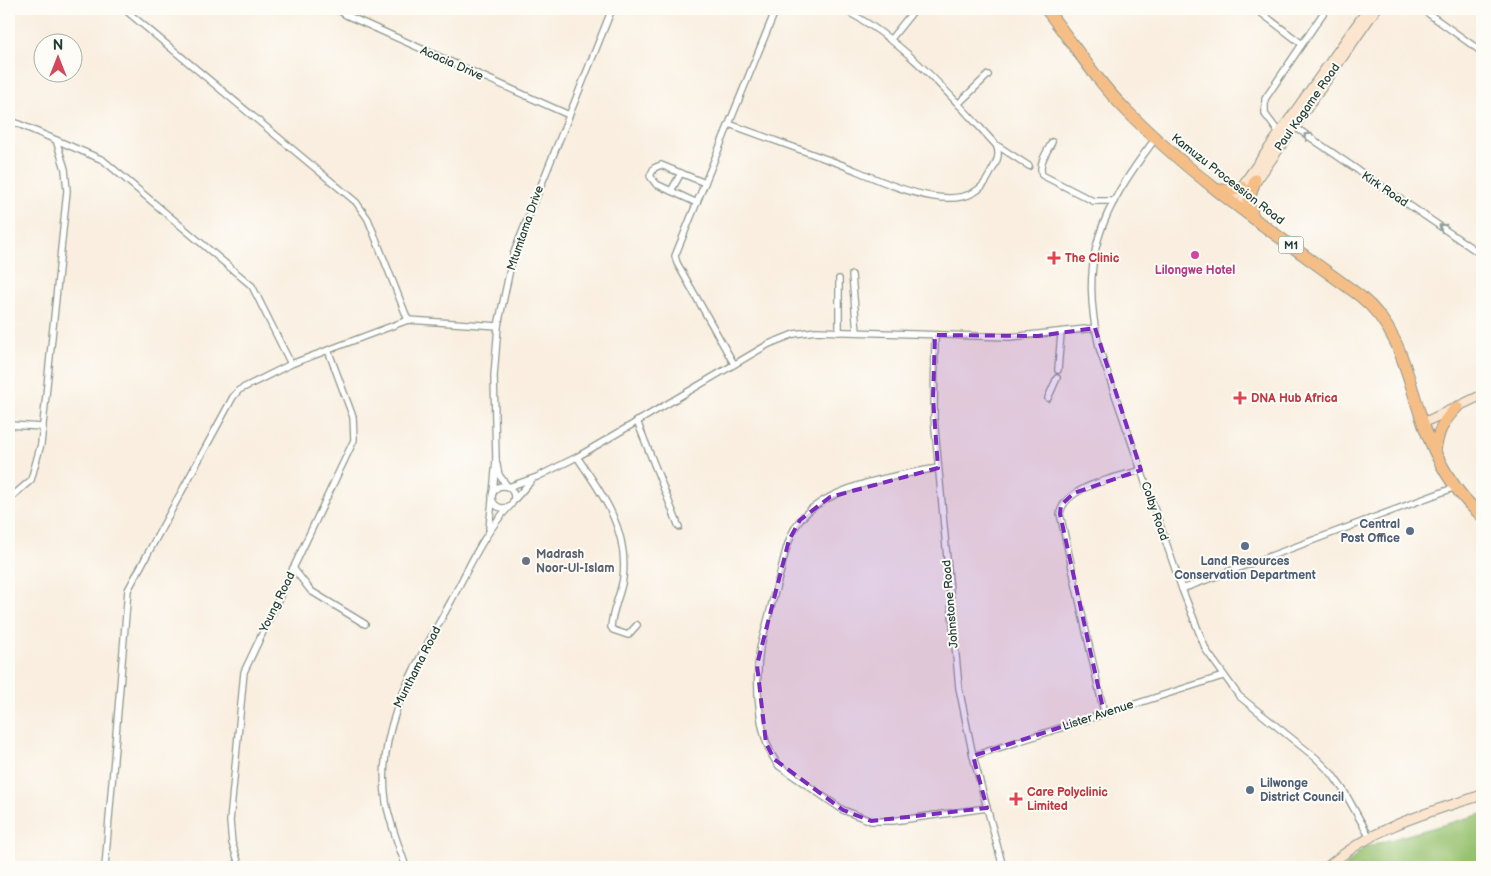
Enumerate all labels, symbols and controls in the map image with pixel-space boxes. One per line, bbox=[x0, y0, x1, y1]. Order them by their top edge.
north arrow bbox=[32, 32, 82, 82]
text: N bbox=[53, 37, 63, 54]
street label: Acacia Drive bbox=[418, 43, 486, 84]
street label: Paul Kagame Road bbox=[1271, 60, 1343, 154]
street label: Kamuzu Procession Road bbox=[1168, 131, 1287, 228]
one-way arrow bbox=[1304, 133, 1313, 142]
street label: Kirk Road bbox=[1359, 168, 1411, 211]
street label: Mtumtama Drive bbox=[504, 184, 547, 273]
one-way arrow bbox=[1438, 224, 1448, 233]
road number: M1 bbox=[1278, 236, 1304, 254]
marker: Lilongwe Hotel bbox=[1189, 249, 1201, 261]
marker: The Clinic bbox=[1047, 251, 1061, 265]
place label: The Clinic bbox=[1065, 251, 1120, 266]
place label: Lilongwe Hotel bbox=[1155, 263, 1235, 278]
marker: DNA Hub Africa bbox=[1233, 391, 1247, 405]
place label: DNA Hub Africa bbox=[1251, 391, 1338, 406]
street label: Colby Road bbox=[1137, 480, 1172, 543]
place label: Central Post Office bbox=[1341, 517, 1400, 546]
marker: Central Post Office bbox=[1404, 525, 1416, 537]
marker: Land Resources Conservation Department bbox=[1239, 540, 1251, 552]
place label: Madrash Noor-Ul-Islam bbox=[536, 547, 614, 576]
place label: Land Resources Conservation Department bbox=[1174, 554, 1316, 583]
marker: Madrash Noor-Ul-Islam bbox=[520, 555, 532, 567]
street label: Johnstone Road bbox=[939, 559, 962, 649]
street label: Young Road bbox=[256, 569, 299, 636]
street label: Munthama Road bbox=[390, 624, 445, 711]
street label: Lister Avenue bbox=[1061, 697, 1136, 734]
place label: Lilwonge District Council bbox=[1260, 776, 1344, 805]
marker: Lilwonge District Council bbox=[1244, 784, 1256, 796]
place label: Care Polyclinic Limited bbox=[1027, 785, 1108, 814]
marker: Care Polyclinic Limited bbox=[1009, 792, 1023, 806]

